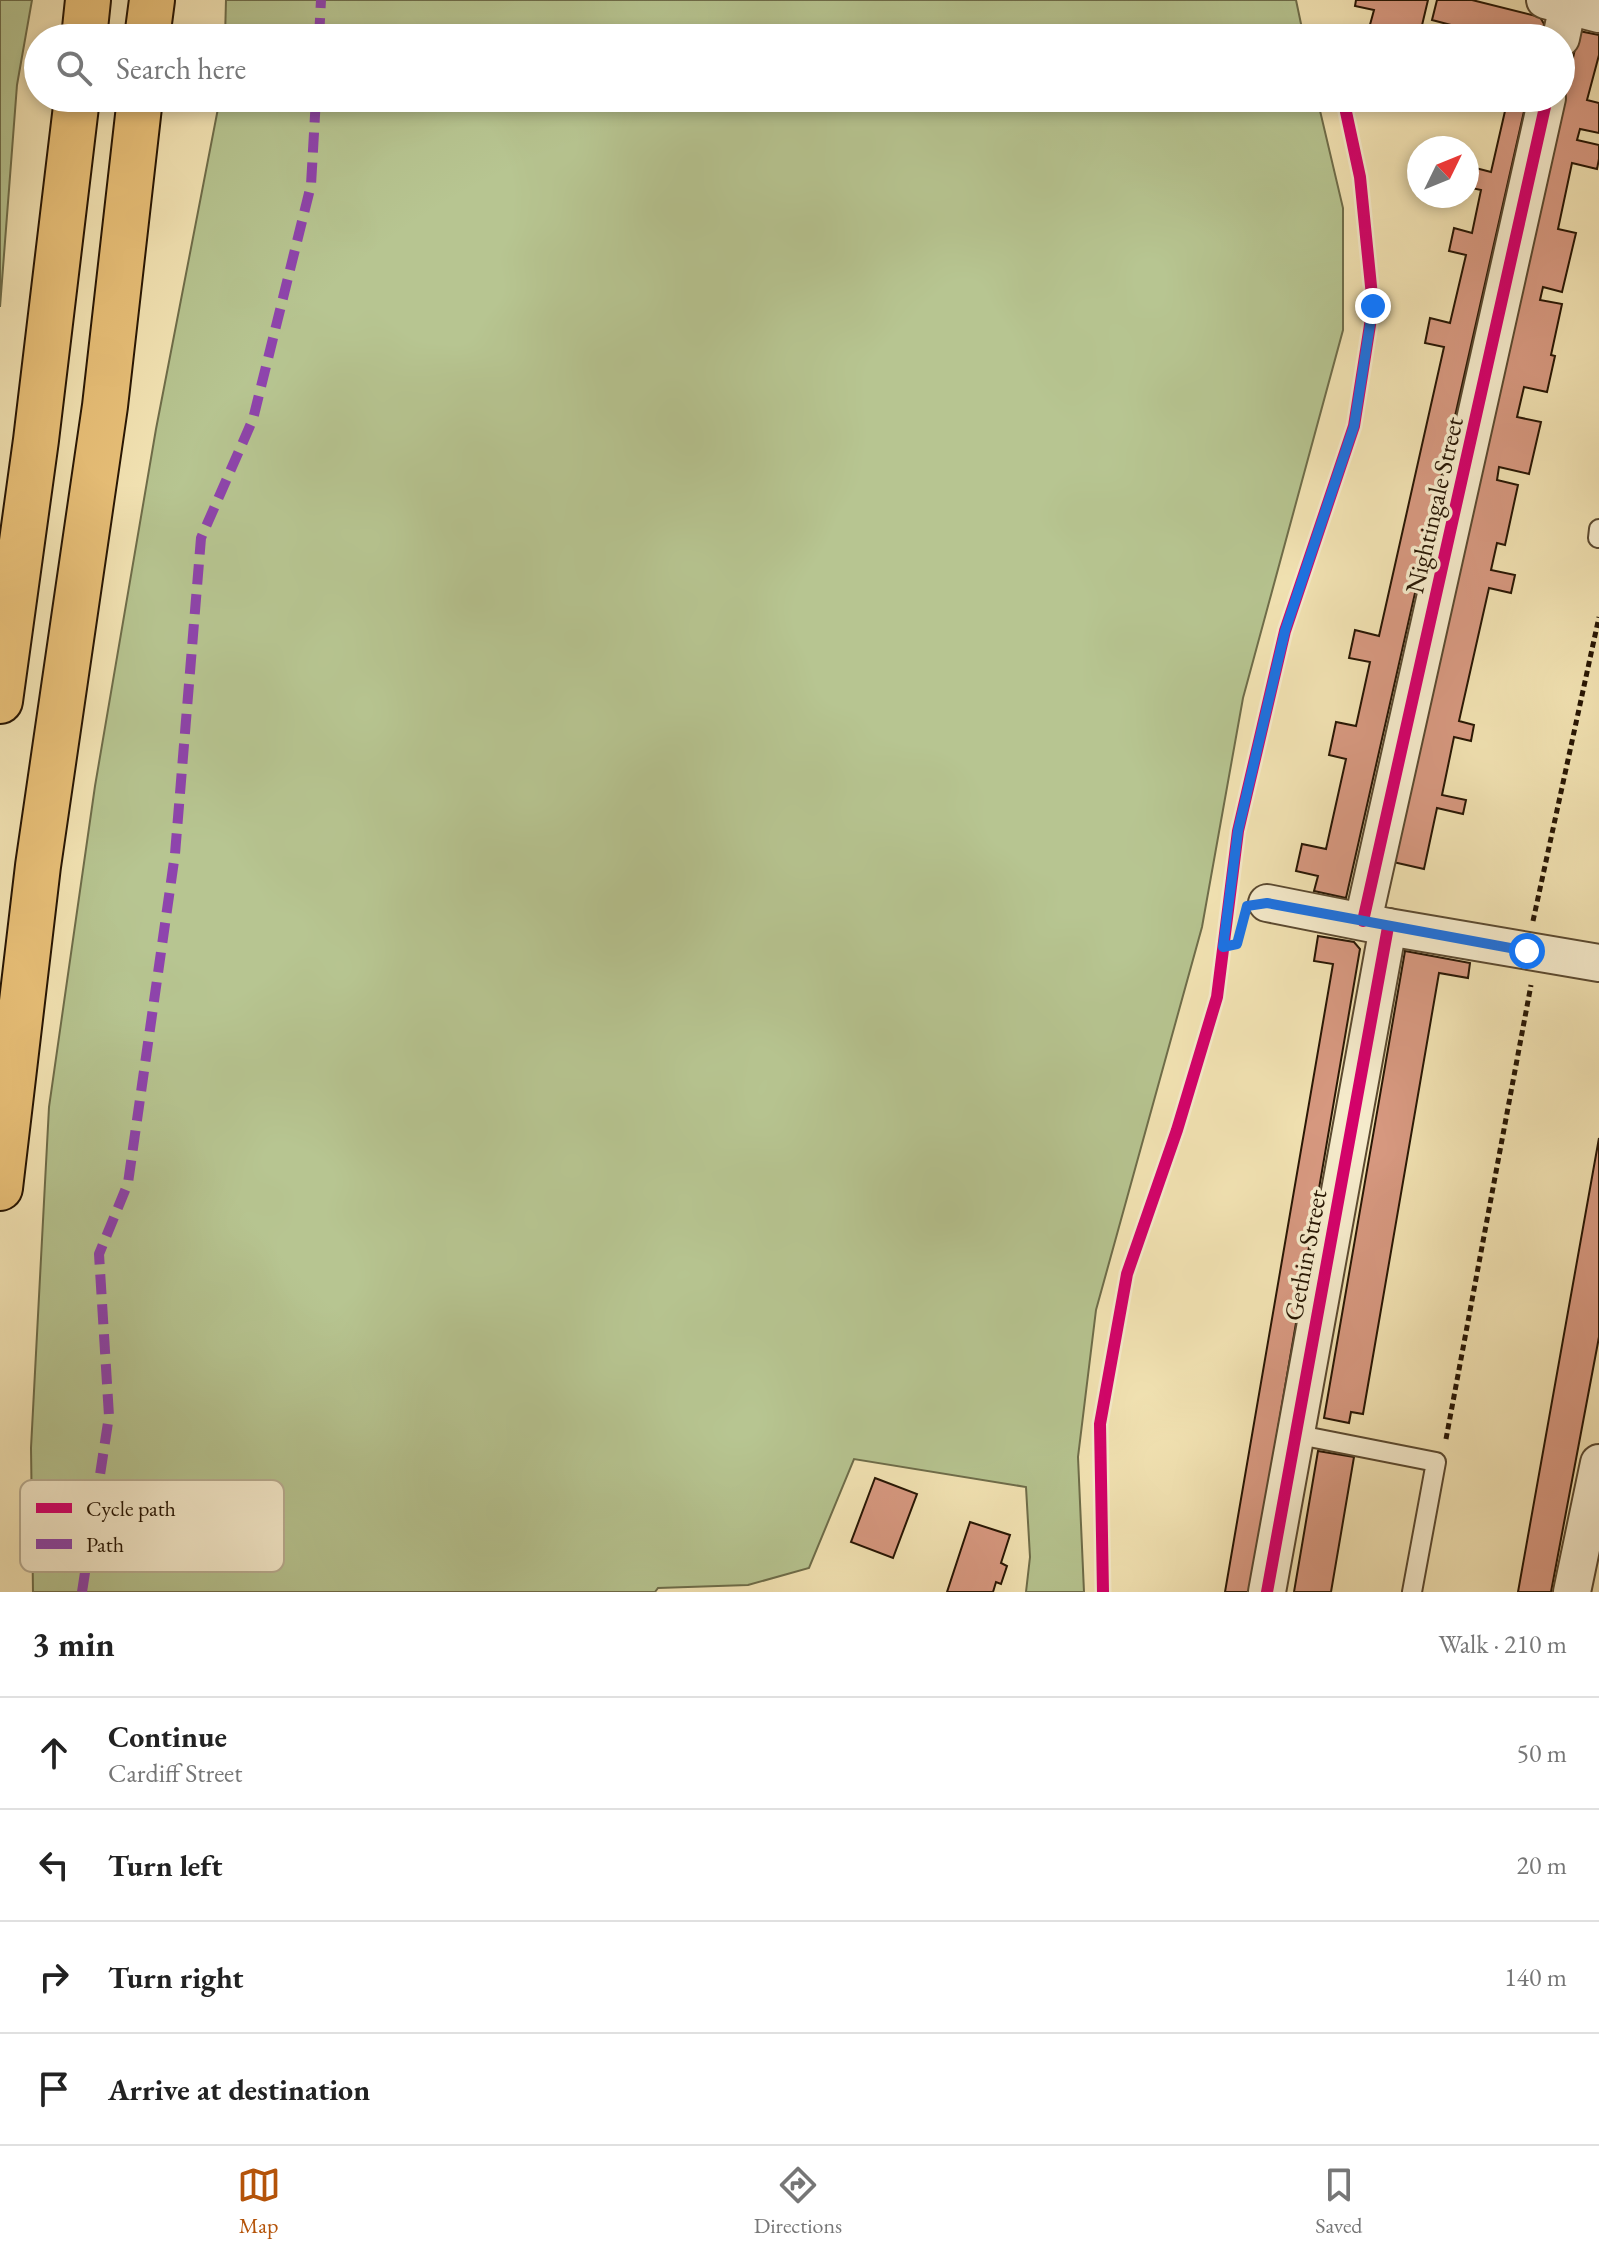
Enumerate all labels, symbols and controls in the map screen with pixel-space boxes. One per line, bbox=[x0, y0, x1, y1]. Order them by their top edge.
search box bbox=[24, 24, 1575, 112]
icon: search bbox=[52, 46, 96, 90]
text: Search here bbox=[116, 49, 246, 88]
north arrow bbox=[1407, 136, 1479, 208]
route end bbox=[1355, 288, 1391, 324]
street label: Nightingale Street bbox=[1397, 413, 1471, 597]
route start bbox=[1509, 933, 1545, 969]
street label: Gethin Street bbox=[1276, 1186, 1334, 1324]
legend bbox=[20, 1480, 284, 1572]
text: Cycle path bbox=[86, 1494, 176, 1523]
text: Path bbox=[86, 1530, 124, 1559]
text: 3 min bbox=[32, 1622, 115, 1666]
text: Walk · 210 m bbox=[1439, 1627, 1567, 1661]
text: Continue bbox=[108, 1717, 227, 1756]
icon: ahead bbox=[32, 1731, 76, 1775]
text: 50 m bbox=[1517, 1736, 1567, 1770]
text: Cardiff Street bbox=[108, 1756, 242, 1790]
icon: left bbox=[32, 1843, 76, 1887]
text: Turn left bbox=[108, 1846, 222, 1885]
text: 20 m bbox=[1517, 1848, 1567, 1882]
icon: right bbox=[32, 1955, 76, 1999]
text: Turn right bbox=[108, 1958, 244, 1997]
text: 140 m bbox=[1504, 1960, 1567, 1994]
icon: arrive bbox=[32, 2067, 76, 2111]
text: Arrive at destination bbox=[108, 2070, 370, 2109]
tab: Map bbox=[237, 2163, 281, 2240]
tab: Directions bbox=[754, 2163, 842, 2240]
tab: Saved bbox=[1315, 2163, 1362, 2240]

